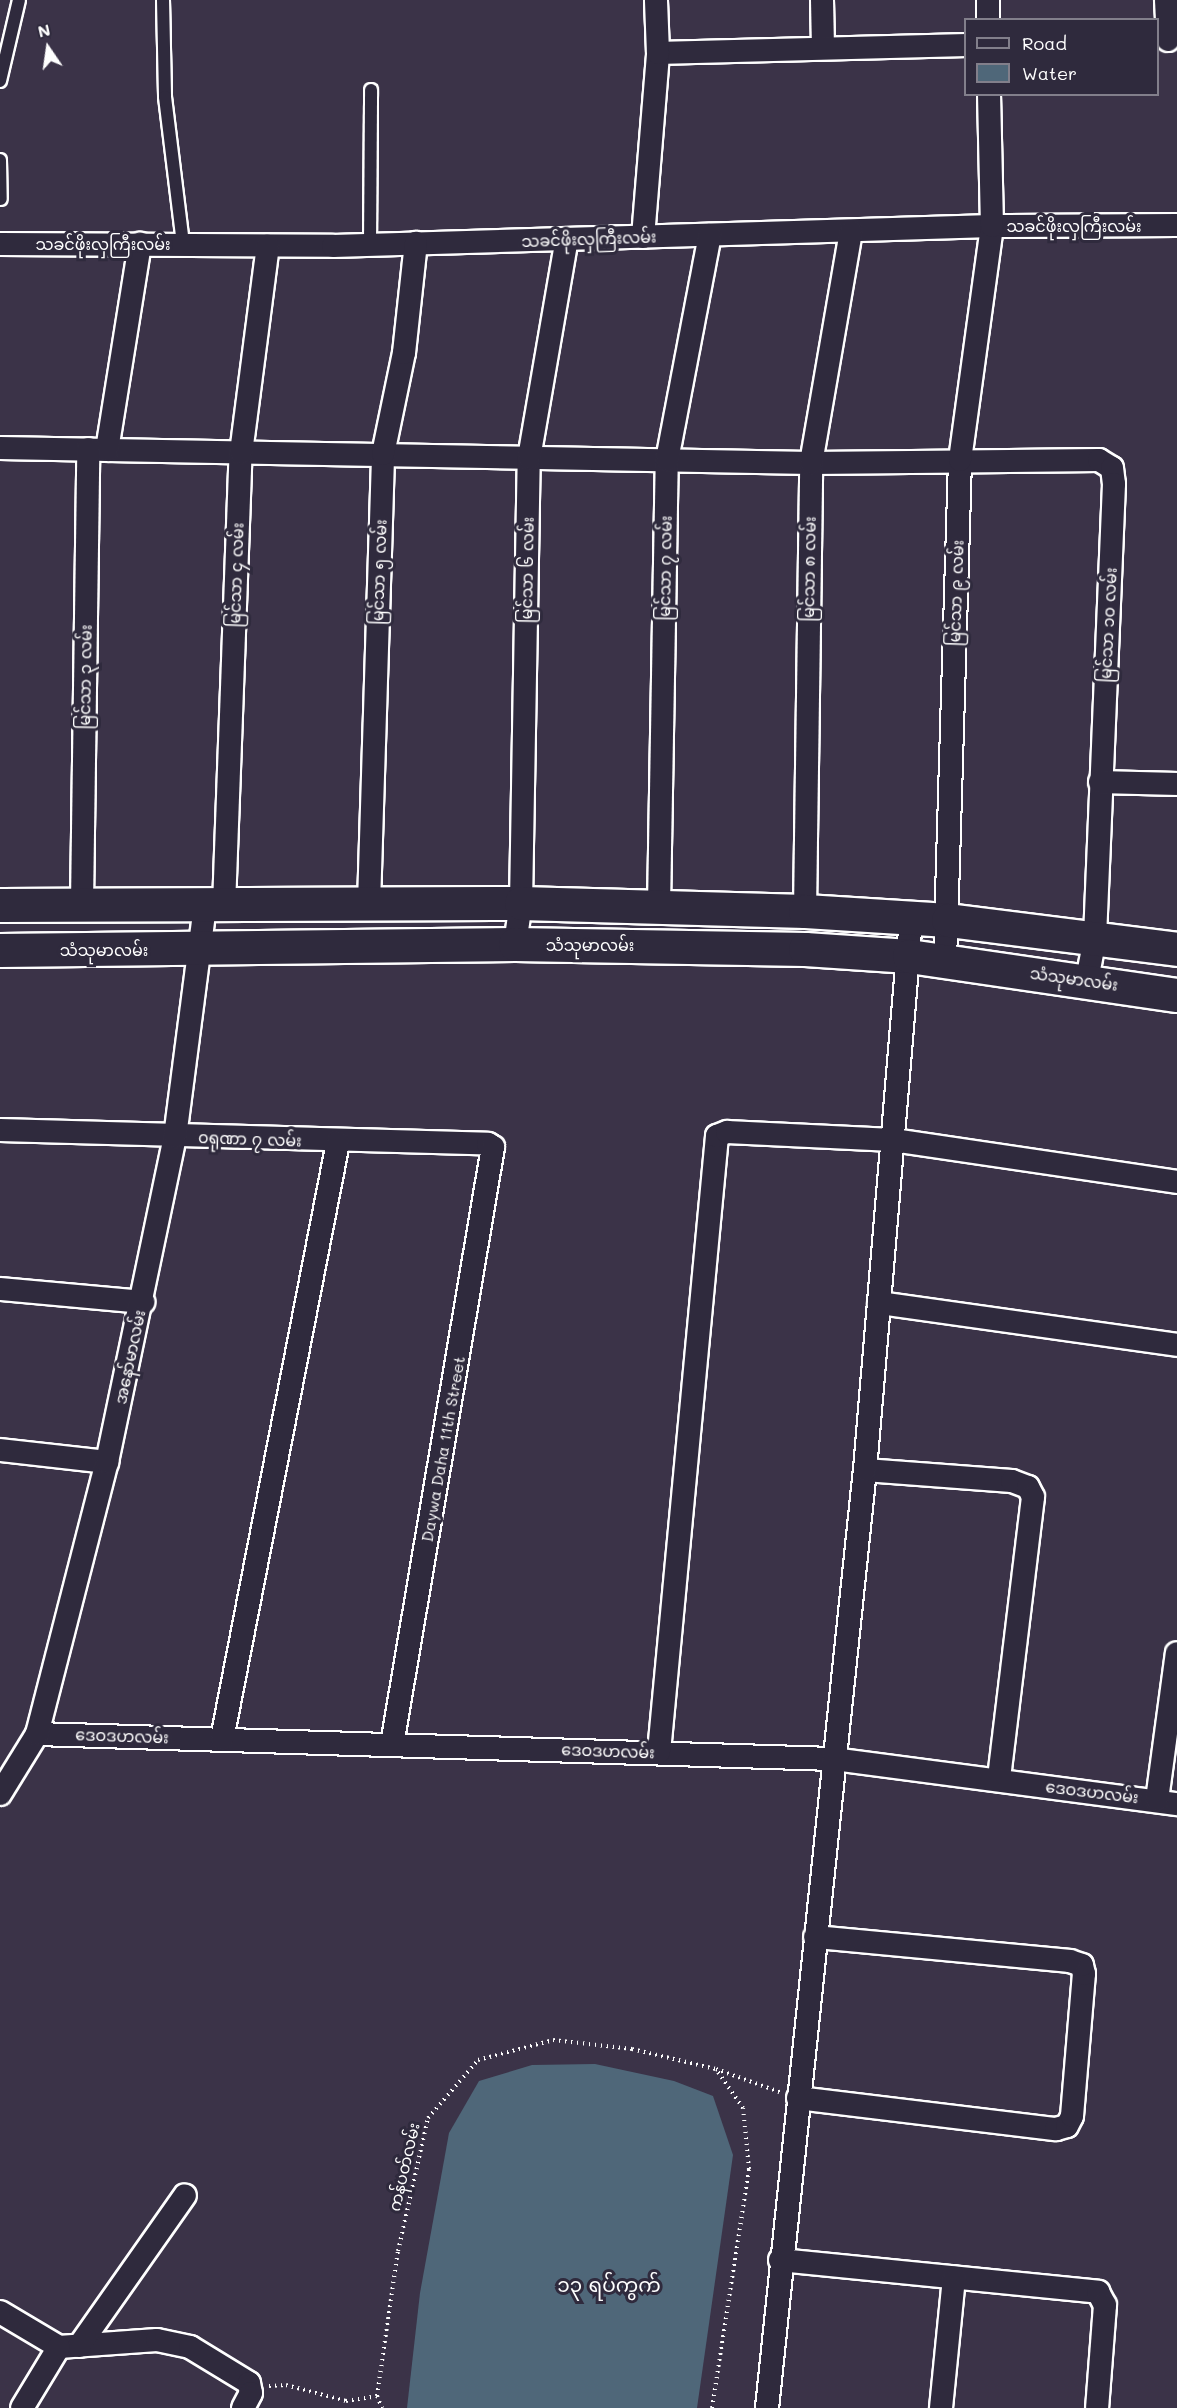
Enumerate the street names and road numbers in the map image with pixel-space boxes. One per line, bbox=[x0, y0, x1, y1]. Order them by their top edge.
street label: သခင်ဖိုးလှကြီးလမ်း bbox=[1006, 216, 1142, 236]
street label: သခင်ဖိုးလှကြီးလမ်း bbox=[521, 227, 657, 251]
street label: သခင်ဖိုးလှကြီးလမ်း bbox=[35, 234, 171, 254]
street label: မြင်သာ ၇ လမ်း bbox=[654, 515, 676, 621]
street label: မြင်သာ ၈ လမ်း bbox=[798, 516, 820, 622]
street label: မြင်သာ ၆ လမ်း bbox=[516, 517, 538, 623]
street label: မြင်သာ ၅ လမ်း bbox=[368, 519, 390, 625]
street label: မြင်သာ ၄ လမ်း bbox=[225, 522, 247, 628]
street label: မြင်သာ ၉ လမ်း bbox=[945, 540, 967, 646]
street label: မြင်သာ ၁၀ လမ်း bbox=[1095, 567, 1121, 683]
street label: မြင်သာ ၃ လမ်း bbox=[74, 624, 96, 730]
street label: သံသုမာလမ်း bbox=[546, 935, 634, 955]
street label: သံသုမာလမ်း bbox=[60, 940, 148, 960]
street label: သံသုမာလမ်း bbox=[1029, 963, 1119, 995]
street label: ၀ရုဏာ ၇ လမ်း bbox=[198, 1128, 302, 1150]
street label: အနော်မာလမ်း bbox=[111, 1308, 149, 1406]
street label: Daywa Daha 11th Street bbox=[417, 1355, 469, 1543]
street label: ဒေဝဒဟလမ်း bbox=[75, 1725, 169, 1747]
street label: ဒေဝဒဟလမ်း bbox=[561, 1740, 655, 1762]
street label: ဒေဝဒဟလမ်း bbox=[1044, 1777, 1140, 1807]
street label: ကန်ပတ်လမ်း bbox=[384, 2121, 424, 2213]

